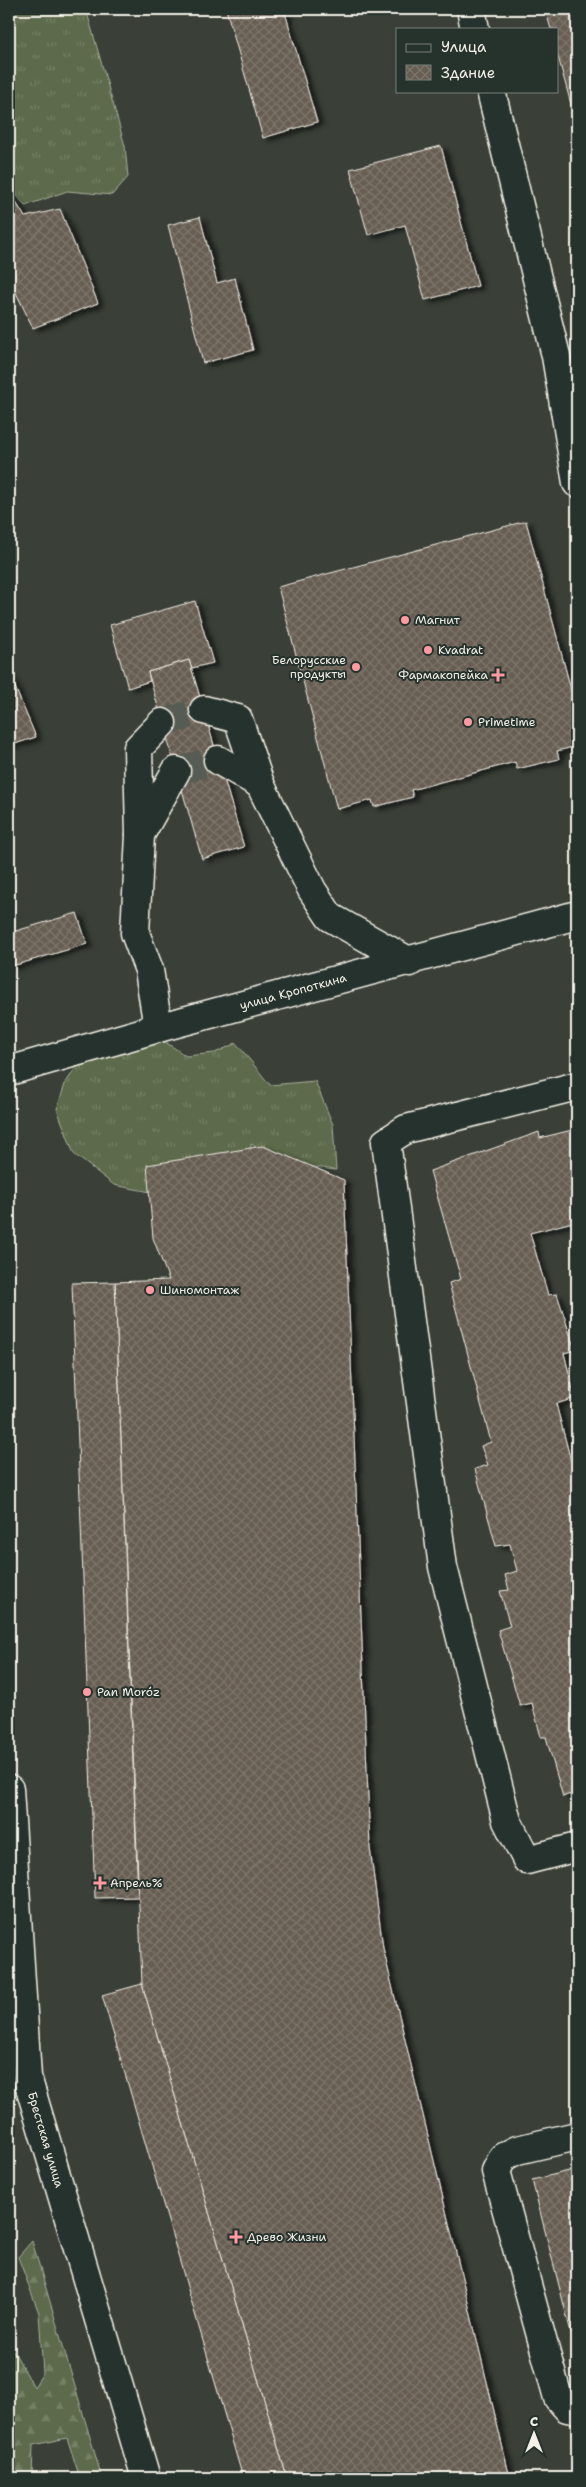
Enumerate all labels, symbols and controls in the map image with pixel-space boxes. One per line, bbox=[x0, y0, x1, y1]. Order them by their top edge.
legend bbox=[396, 28, 558, 92]
text: Улица bbox=[441, 37, 487, 57]
text: Здание bbox=[441, 63, 495, 83]
place label: Магнит bbox=[415, 612, 461, 628]
marker: Магнит bbox=[399, 614, 411, 626]
place label: Kvadrat bbox=[438, 642, 483, 658]
marker: Kvadrat bbox=[422, 644, 434, 656]
place label: Белорусские продукты bbox=[272, 652, 346, 682]
marker: Белорусские продукты bbox=[350, 661, 362, 673]
place label: Фармакопейка bbox=[398, 667, 489, 683]
marker: Фармакопейка bbox=[492, 669, 504, 681]
place label: Primetime bbox=[478, 714, 536, 730]
marker: Primetime bbox=[462, 716, 474, 728]
street label: улица Кропоткина bbox=[238, 969, 349, 1014]
place label: Шиномонтаж bbox=[160, 1282, 239, 1298]
marker: Шиномонтаж bbox=[144, 1284, 156, 1296]
place label: Pan Moróz bbox=[97, 1684, 160, 1700]
marker: Pan Moróz bbox=[81, 1686, 93, 1698]
place label: Апрель% bbox=[110, 1875, 163, 1891]
marker: Апрель% bbox=[94, 1877, 106, 1889]
street label: Брестская улица bbox=[24, 2090, 68, 2190]
place label: Древо Жизни bbox=[247, 2229, 327, 2245]
marker: Древо Жизни bbox=[229, 2230, 243, 2244]
north arrow bbox=[508, 2410, 558, 2460]
text: С bbox=[530, 2412, 538, 2430]

